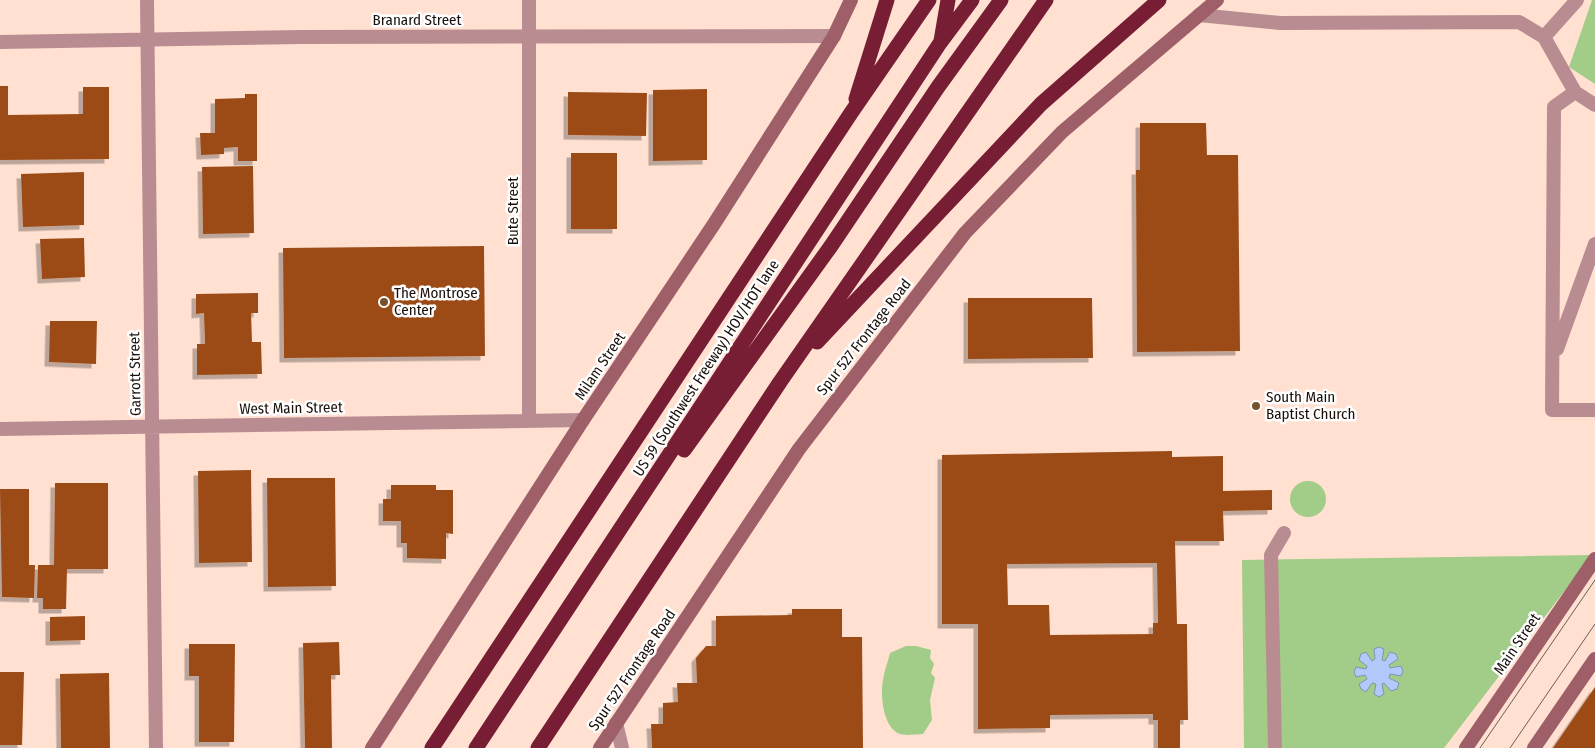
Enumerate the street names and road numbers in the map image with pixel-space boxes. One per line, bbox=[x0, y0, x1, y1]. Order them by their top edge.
street label: Branard Street bbox=[373, 11, 462, 29]
street label: Bute Street bbox=[504, 177, 522, 245]
street label: US 59 (Southwest Freeway) HOV/HOT lane bbox=[629, 256, 783, 480]
street label: Spur 527 Frontage Road bbox=[813, 275, 915, 399]
street label: Milam Street bbox=[571, 329, 629, 403]
street label: Garrott Street bbox=[125, 332, 145, 416]
street label: West Main Street bbox=[239, 398, 343, 418]
street label: Spur 527 Frontage Road bbox=[585, 606, 679, 734]
street label: Main Street bbox=[1490, 610, 1544, 678]

